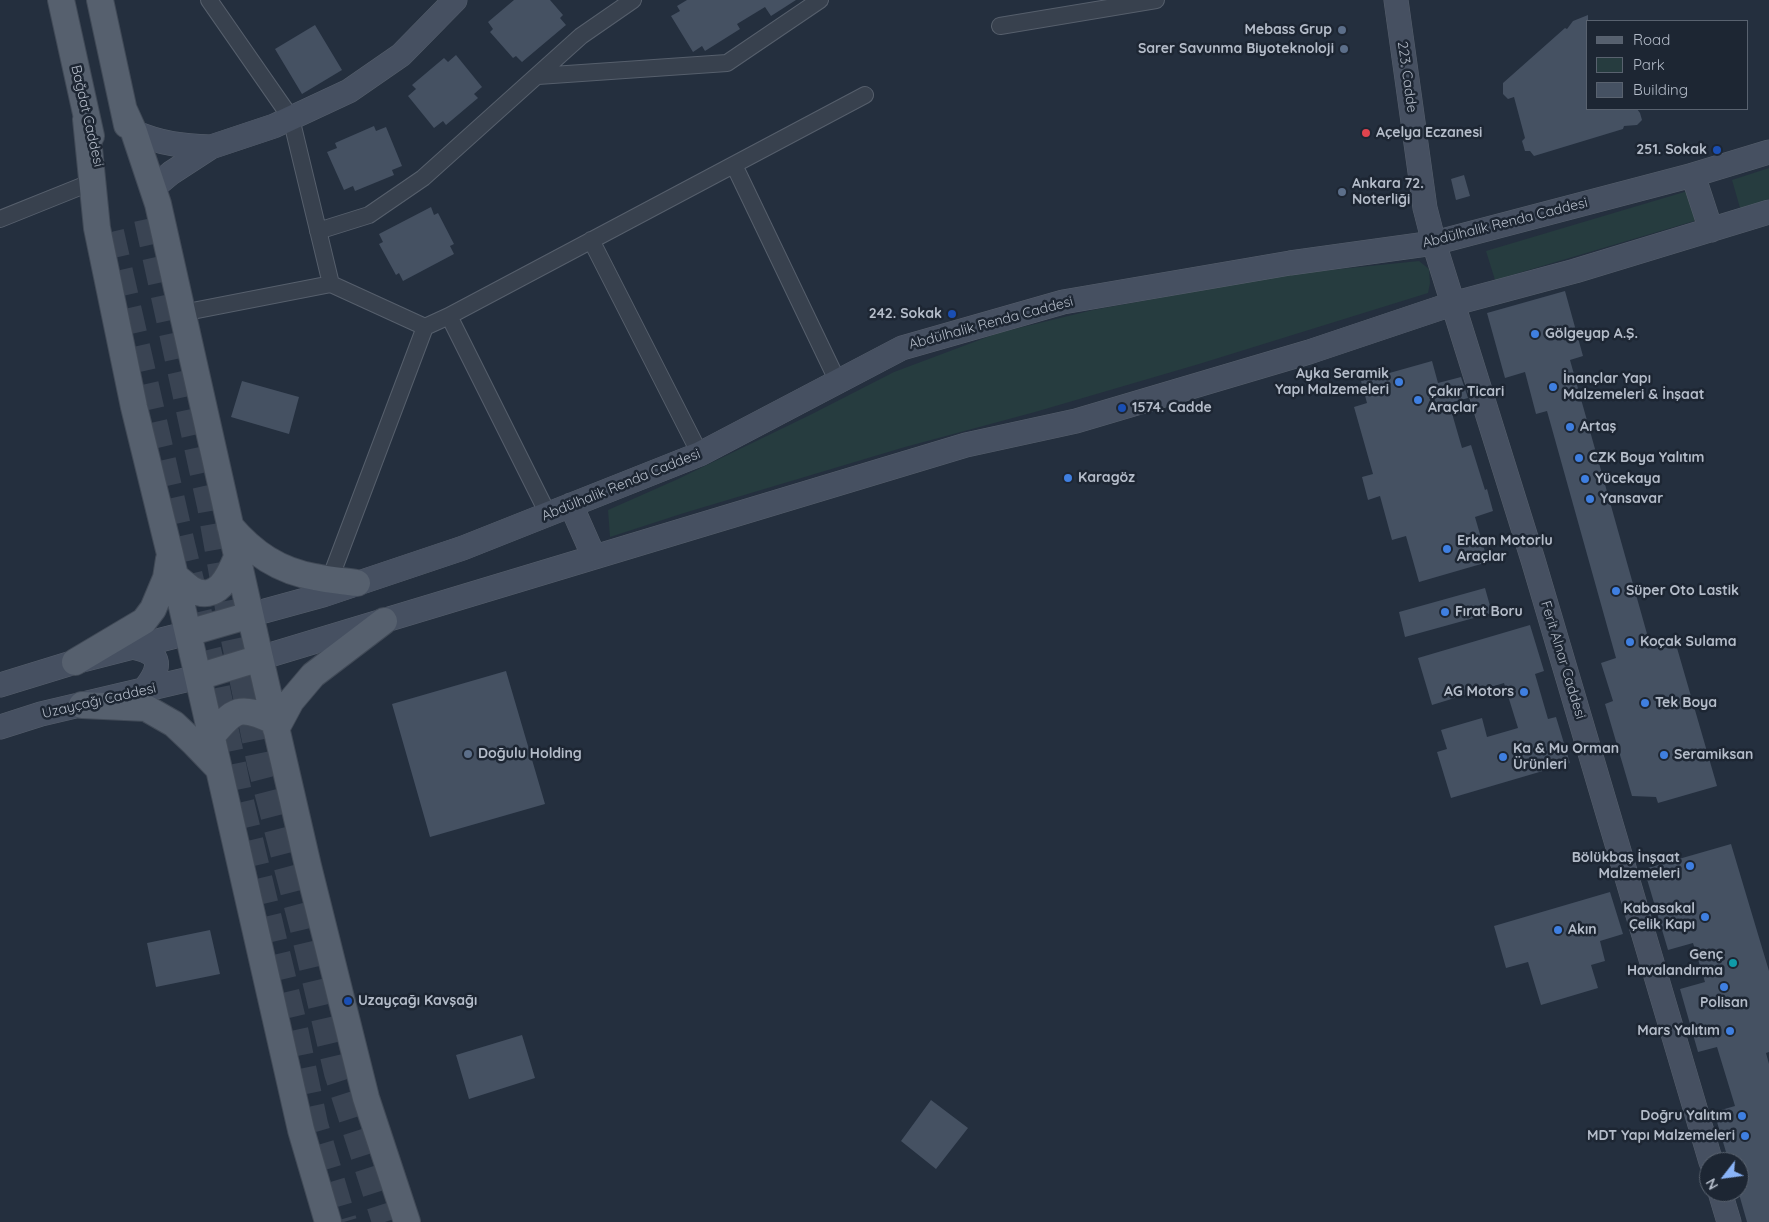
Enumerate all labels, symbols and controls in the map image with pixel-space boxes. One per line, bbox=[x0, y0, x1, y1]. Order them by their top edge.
legend bbox=[1586, 20, 1749, 110]
place label: Mebass Grup bbox=[1244, 22, 1332, 38]
marker: Mebass Grup bbox=[1336, 24, 1348, 36]
text: Road bbox=[1633, 30, 1670, 49]
street label: 223. Cadde bbox=[1394, 40, 1420, 114]
place label: Sarer Savunma Biyoteknoloji bbox=[1138, 41, 1334, 57]
marker: Sarer Savunma Biyoteknoloji bbox=[1338, 43, 1350, 55]
text: Park bbox=[1633, 55, 1665, 74]
street label: Bağdat Caddesi bbox=[67, 63, 107, 169]
text: Building bbox=[1633, 80, 1688, 99]
place label: Açelya Eczanesi bbox=[1376, 125, 1482, 141]
marker: Açelya Eczanesi bbox=[1360, 127, 1372, 139]
place label: 251. Sokak bbox=[1636, 142, 1707, 158]
marker: 251. Sokak bbox=[1711, 144, 1723, 156]
place label: Ankara 72. Noterliği bbox=[1352, 176, 1424, 208]
marker: Ankara 72. Noterliği bbox=[1336, 186, 1348, 198]
street label: Abdülhalik Renda Caddesi bbox=[1421, 194, 1589, 252]
street label: Abdülhalik Renda Caddesi bbox=[907, 293, 1075, 353]
place label: 242. Sokak bbox=[869, 306, 942, 322]
marker: 242. Sokak bbox=[946, 308, 958, 320]
place label: Gölgeyap A.Ş. bbox=[1545, 326, 1638, 342]
marker: Gölgeyap A.Ş. bbox=[1529, 328, 1541, 340]
place label: Ayka Seramik Yapı Malzemeleri bbox=[1275, 366, 1389, 398]
place label: İnançlar Yapı Malzemeleri & İnşaat bbox=[1563, 371, 1705, 404]
marker: Ayka Seramik Yapı Malzemeleri bbox=[1393, 376, 1405, 388]
marker: İnançlar Yapı Malzemeleri & İnşaat bbox=[1547, 381, 1559, 393]
place label: Çakır Ticari Araçlar bbox=[1428, 384, 1504, 417]
marker: Çakır Ticari Araçlar bbox=[1412, 394, 1424, 406]
place label: 1574. Cadde bbox=[1132, 400, 1212, 416]
marker: 1574. Cadde bbox=[1116, 402, 1128, 414]
place label: Artaş bbox=[1580, 419, 1616, 435]
marker: Artaş bbox=[1564, 421, 1576, 433]
street label: Abdülhalik Renda Caddesi bbox=[539, 445, 703, 525]
place label: CZK Boya Yalıtım bbox=[1589, 450, 1704, 466]
marker: CZK Boya Yalıtım bbox=[1573, 452, 1585, 464]
place label: Karagöz bbox=[1078, 470, 1135, 486]
place label: Yücekaya bbox=[1595, 471, 1661, 487]
marker: Karagöz bbox=[1062, 472, 1074, 484]
marker: Yücekaya bbox=[1579, 473, 1591, 485]
place label: Yansavar bbox=[1600, 491, 1663, 507]
marker: Yansavar bbox=[1584, 493, 1596, 505]
place label: Erkan Motorlu Araçlar bbox=[1457, 533, 1553, 566]
marker: Erkan Motorlu Araçlar bbox=[1441, 543, 1453, 555]
place label: Süper Oto Lastik bbox=[1626, 583, 1739, 599]
marker: Süper Oto Lastik bbox=[1610, 585, 1622, 597]
street label: Ferit Alnar Caddesi bbox=[1537, 599, 1589, 721]
place label: Fırat Boru bbox=[1455, 604, 1523, 620]
marker: Fırat Boru bbox=[1439, 606, 1451, 618]
place label: Koçak Sulama bbox=[1640, 634, 1736, 650]
marker: Koçak Sulama bbox=[1624, 636, 1636, 648]
street label: Uzayçağı Caddesi bbox=[40, 680, 158, 722]
place label: AG Motors bbox=[1444, 684, 1514, 700]
marker: AG Motors bbox=[1518, 686, 1530, 698]
place label: Tek Boya bbox=[1655, 695, 1717, 711]
marker: Tek Boya bbox=[1639, 697, 1651, 709]
place label: Ka & Mu Orman Ürünleri bbox=[1513, 741, 1619, 774]
place label: Doğulu Holding bbox=[478, 746, 582, 762]
place label: Seramiksan bbox=[1674, 747, 1753, 763]
marker: Doğulu Holding bbox=[462, 748, 474, 760]
marker: Seramiksan bbox=[1658, 749, 1670, 761]
marker: Ka & Mu Orman Ürünleri bbox=[1497, 751, 1509, 763]
place label: Bölükbaş İnşaat Malzemeleri bbox=[1572, 850, 1680, 882]
marker: Bölükbaş İnşaat Malzemeleri bbox=[1684, 860, 1696, 872]
place label: Kabasakal Çelik Kapı bbox=[1623, 901, 1695, 934]
marker: Kabasakal Çelik Kapı bbox=[1699, 911, 1711, 923]
place label: Akın bbox=[1568, 922, 1597, 938]
marker: Akın bbox=[1552, 924, 1564, 936]
place label: Genç Havalandırma bbox=[1627, 947, 1723, 980]
marker: Genç Havalandırma bbox=[1727, 957, 1739, 969]
marker: Polisan bbox=[1718, 981, 1730, 993]
place label: Uzayçağı Kavşağı bbox=[358, 993, 477, 1009]
marker: Uzayçağı Kavşağı bbox=[342, 995, 354, 1007]
place label: Polisan bbox=[1700, 995, 1748, 1011]
place label: Mars Yalıtım bbox=[1637, 1023, 1720, 1039]
marker: Mars Yalıtım bbox=[1724, 1025, 1736, 1037]
place label: Doğru Yalıtım bbox=[1640, 1108, 1732, 1124]
marker: Doğru Yalıtım bbox=[1736, 1110, 1748, 1122]
place label: MDT Yapı Malzemeleri bbox=[1587, 1128, 1735, 1144]
marker: MDT Yapı Malzemeleri bbox=[1739, 1130, 1751, 1142]
north arrow bbox=[1699, 1152, 1749, 1202]
text: N bbox=[1702, 1175, 1722, 1193]

